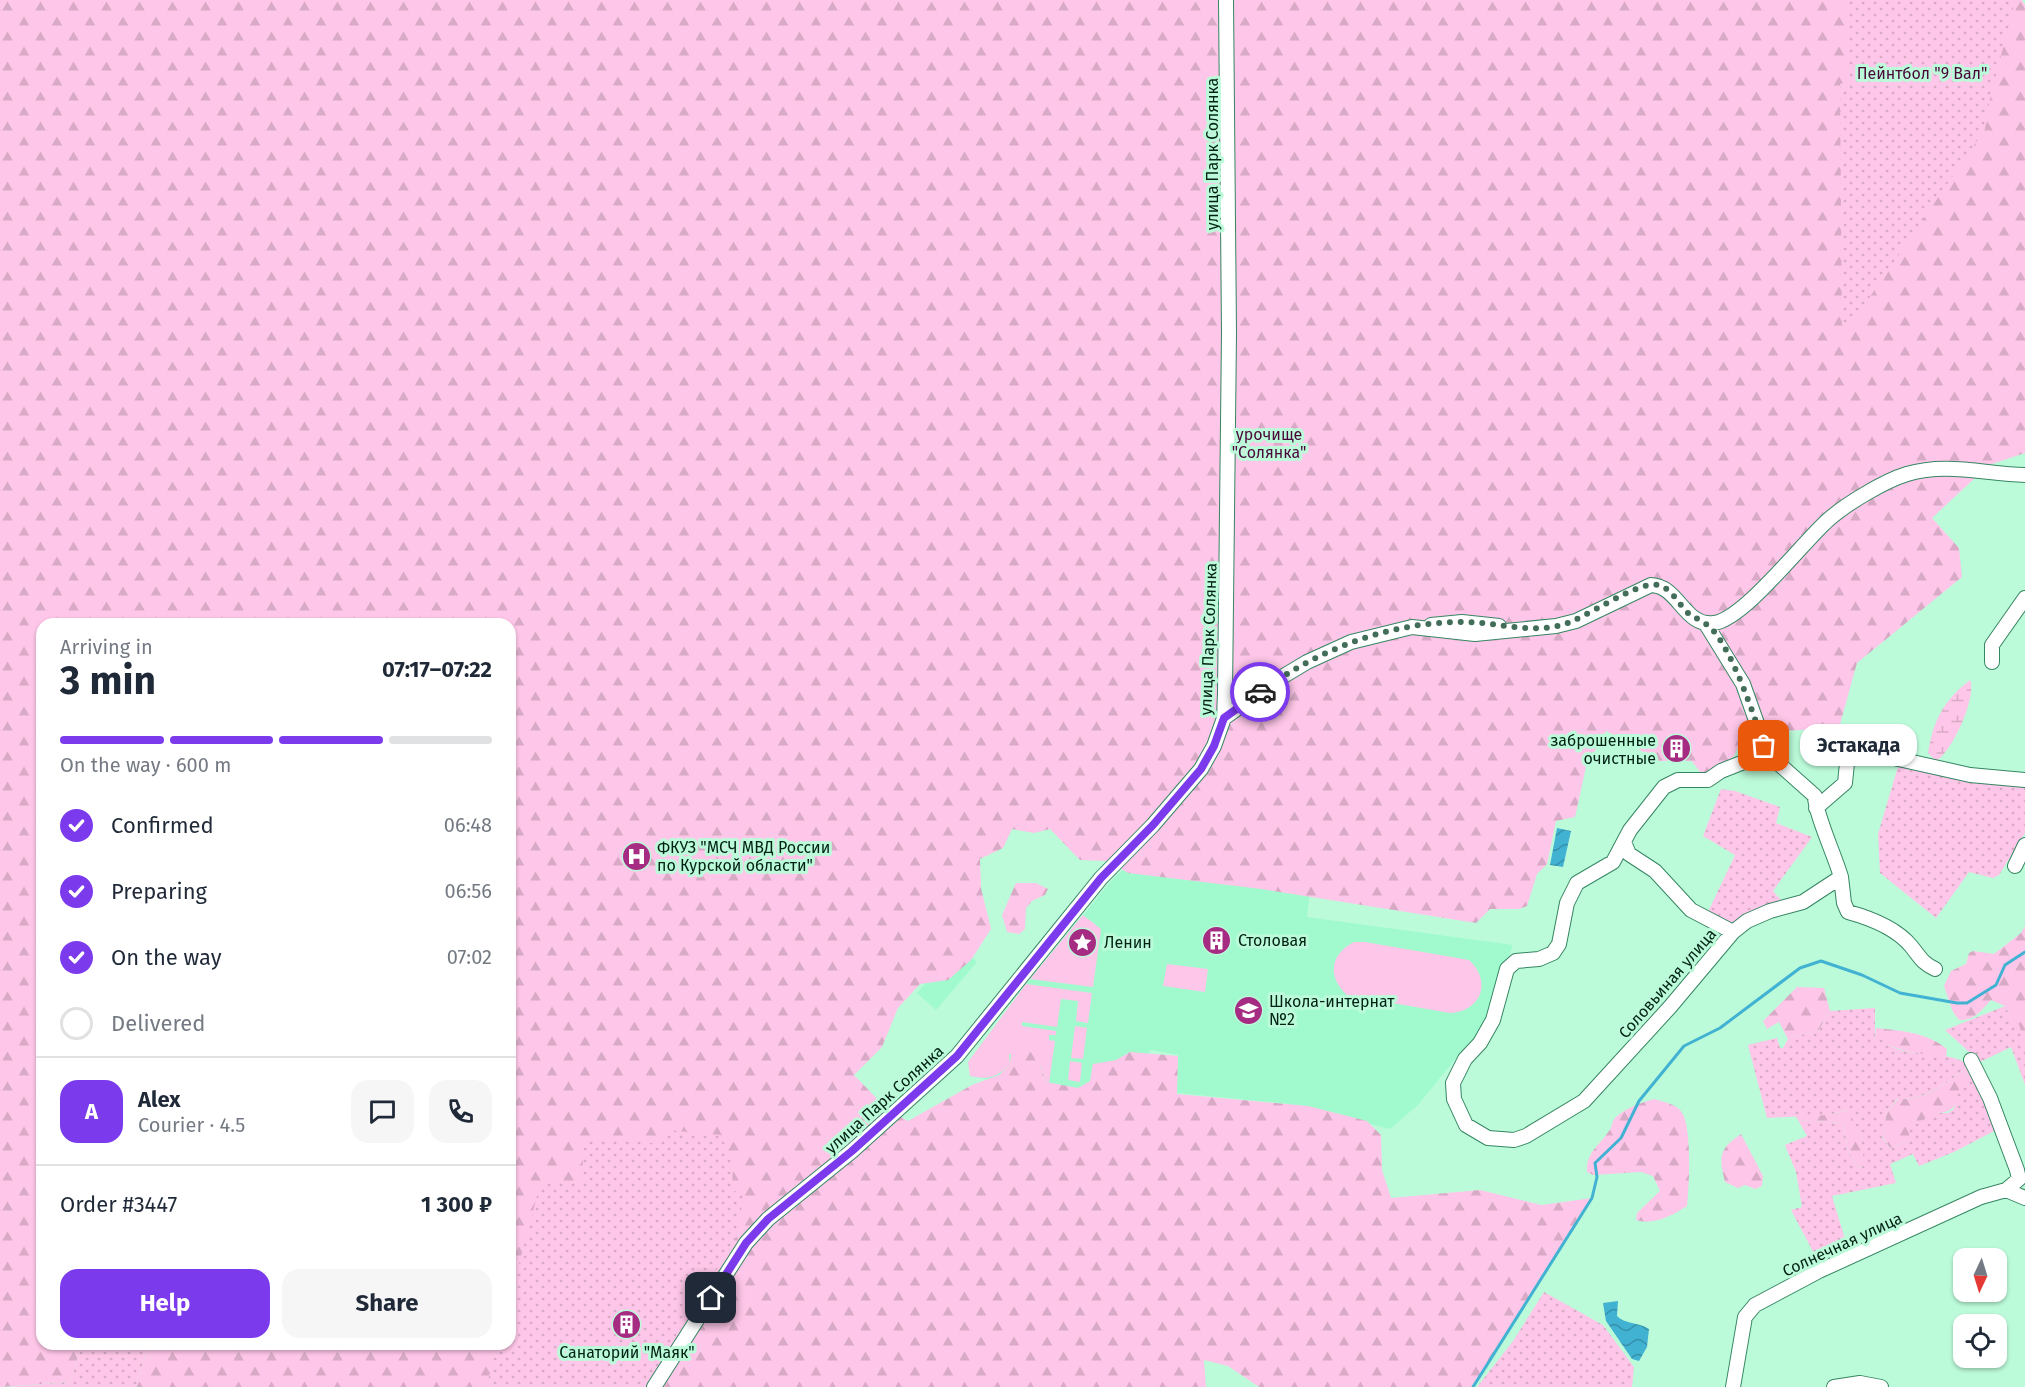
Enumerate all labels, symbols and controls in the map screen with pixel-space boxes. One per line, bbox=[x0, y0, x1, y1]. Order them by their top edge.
park label: Пейнтбол "9 Вал" bbox=[1857, 64, 1987, 83]
street label: улица Парк Солянка bbox=[1203, 78, 1222, 230]
park label: урочище "Солянка" bbox=[1232, 425, 1306, 462]
street label: улица Парк Солянка bbox=[1196, 562, 1221, 716]
text: Arriving in bbox=[60, 635, 153, 659]
text: 07:17–07:22 bbox=[382, 656, 492, 683]
text: 3 min bbox=[60, 658, 156, 704]
courier bbox=[1230, 662, 1290, 722]
icon: car bbox=[1244, 676, 1277, 709]
pin bbox=[1738, 720, 1789, 771]
callout: Эстакада bbox=[1800, 725, 1917, 767]
icon: bag bbox=[1747, 729, 1780, 762]
place label: заброшенные очистные bbox=[1550, 731, 1656, 768]
building icon: заброшенные очистные bbox=[1661, 733, 1693, 765]
text: Эстакада bbox=[1817, 733, 1900, 757]
text: On the way · 600 m bbox=[60, 753, 231, 777]
icon: check bbox=[60, 809, 93, 842]
text: Confirmed bbox=[111, 812, 214, 839]
text: 06:48 bbox=[444, 813, 492, 837]
place label: ФКУЗ "МСЧ МВД России по Курской области" bbox=[657, 838, 830, 875]
hospital icon: ФКУЗ "МСЧ МВД России по Курской области" bbox=[620, 840, 652, 872]
icon: check bbox=[60, 875, 93, 908]
text: Preparing bbox=[111, 878, 207, 905]
text: 06:56 bbox=[445, 879, 492, 903]
building icon: Столовая bbox=[1201, 924, 1233, 956]
street label: Соловьиная улица bbox=[1615, 925, 1720, 1042]
place icon: Ленин bbox=[1067, 926, 1099, 958]
place label: Столовая bbox=[1238, 931, 1307, 950]
place label: Ленин bbox=[1104, 933, 1152, 952]
icon: check bbox=[60, 941, 93, 974]
text: On the way bbox=[111, 944, 222, 971]
text: 07:02 bbox=[447, 945, 492, 969]
place label: Школа-интернат №2 bbox=[1269, 992, 1395, 1029]
school or university icon: Школа-интернат №2 bbox=[1232, 994, 1264, 1026]
text: Delivered bbox=[111, 1010, 206, 1037]
street label: улица Парк Солянка bbox=[821, 1041, 947, 1157]
button: chat bbox=[351, 1080, 414, 1143]
button: phone bbox=[429, 1080, 492, 1143]
text: Alex bbox=[138, 1086, 181, 1113]
text: A bbox=[85, 1098, 98, 1125]
text: Courier · 4.5 bbox=[138, 1113, 245, 1137]
text: Order #3447 bbox=[60, 1191, 177, 1218]
text: 1 300 ₽ bbox=[421, 1191, 492, 1218]
street label: Солнечная улица bbox=[1779, 1208, 1905, 1281]
north arrow bbox=[1953, 1248, 2007, 1302]
map controls bbox=[1953, 1248, 2007, 1368]
button: Help bbox=[60, 1269, 270, 1338]
button: Share bbox=[282, 1269, 492, 1338]
pin bbox=[685, 1272, 736, 1323]
icon: home bbox=[694, 1281, 727, 1314]
building icon: Санаторий "Маяк" bbox=[611, 1308, 643, 1340]
button: locate bbox=[1953, 1314, 2007, 1368]
place label: Санаторий "Маяк" bbox=[559, 1343, 695, 1362]

